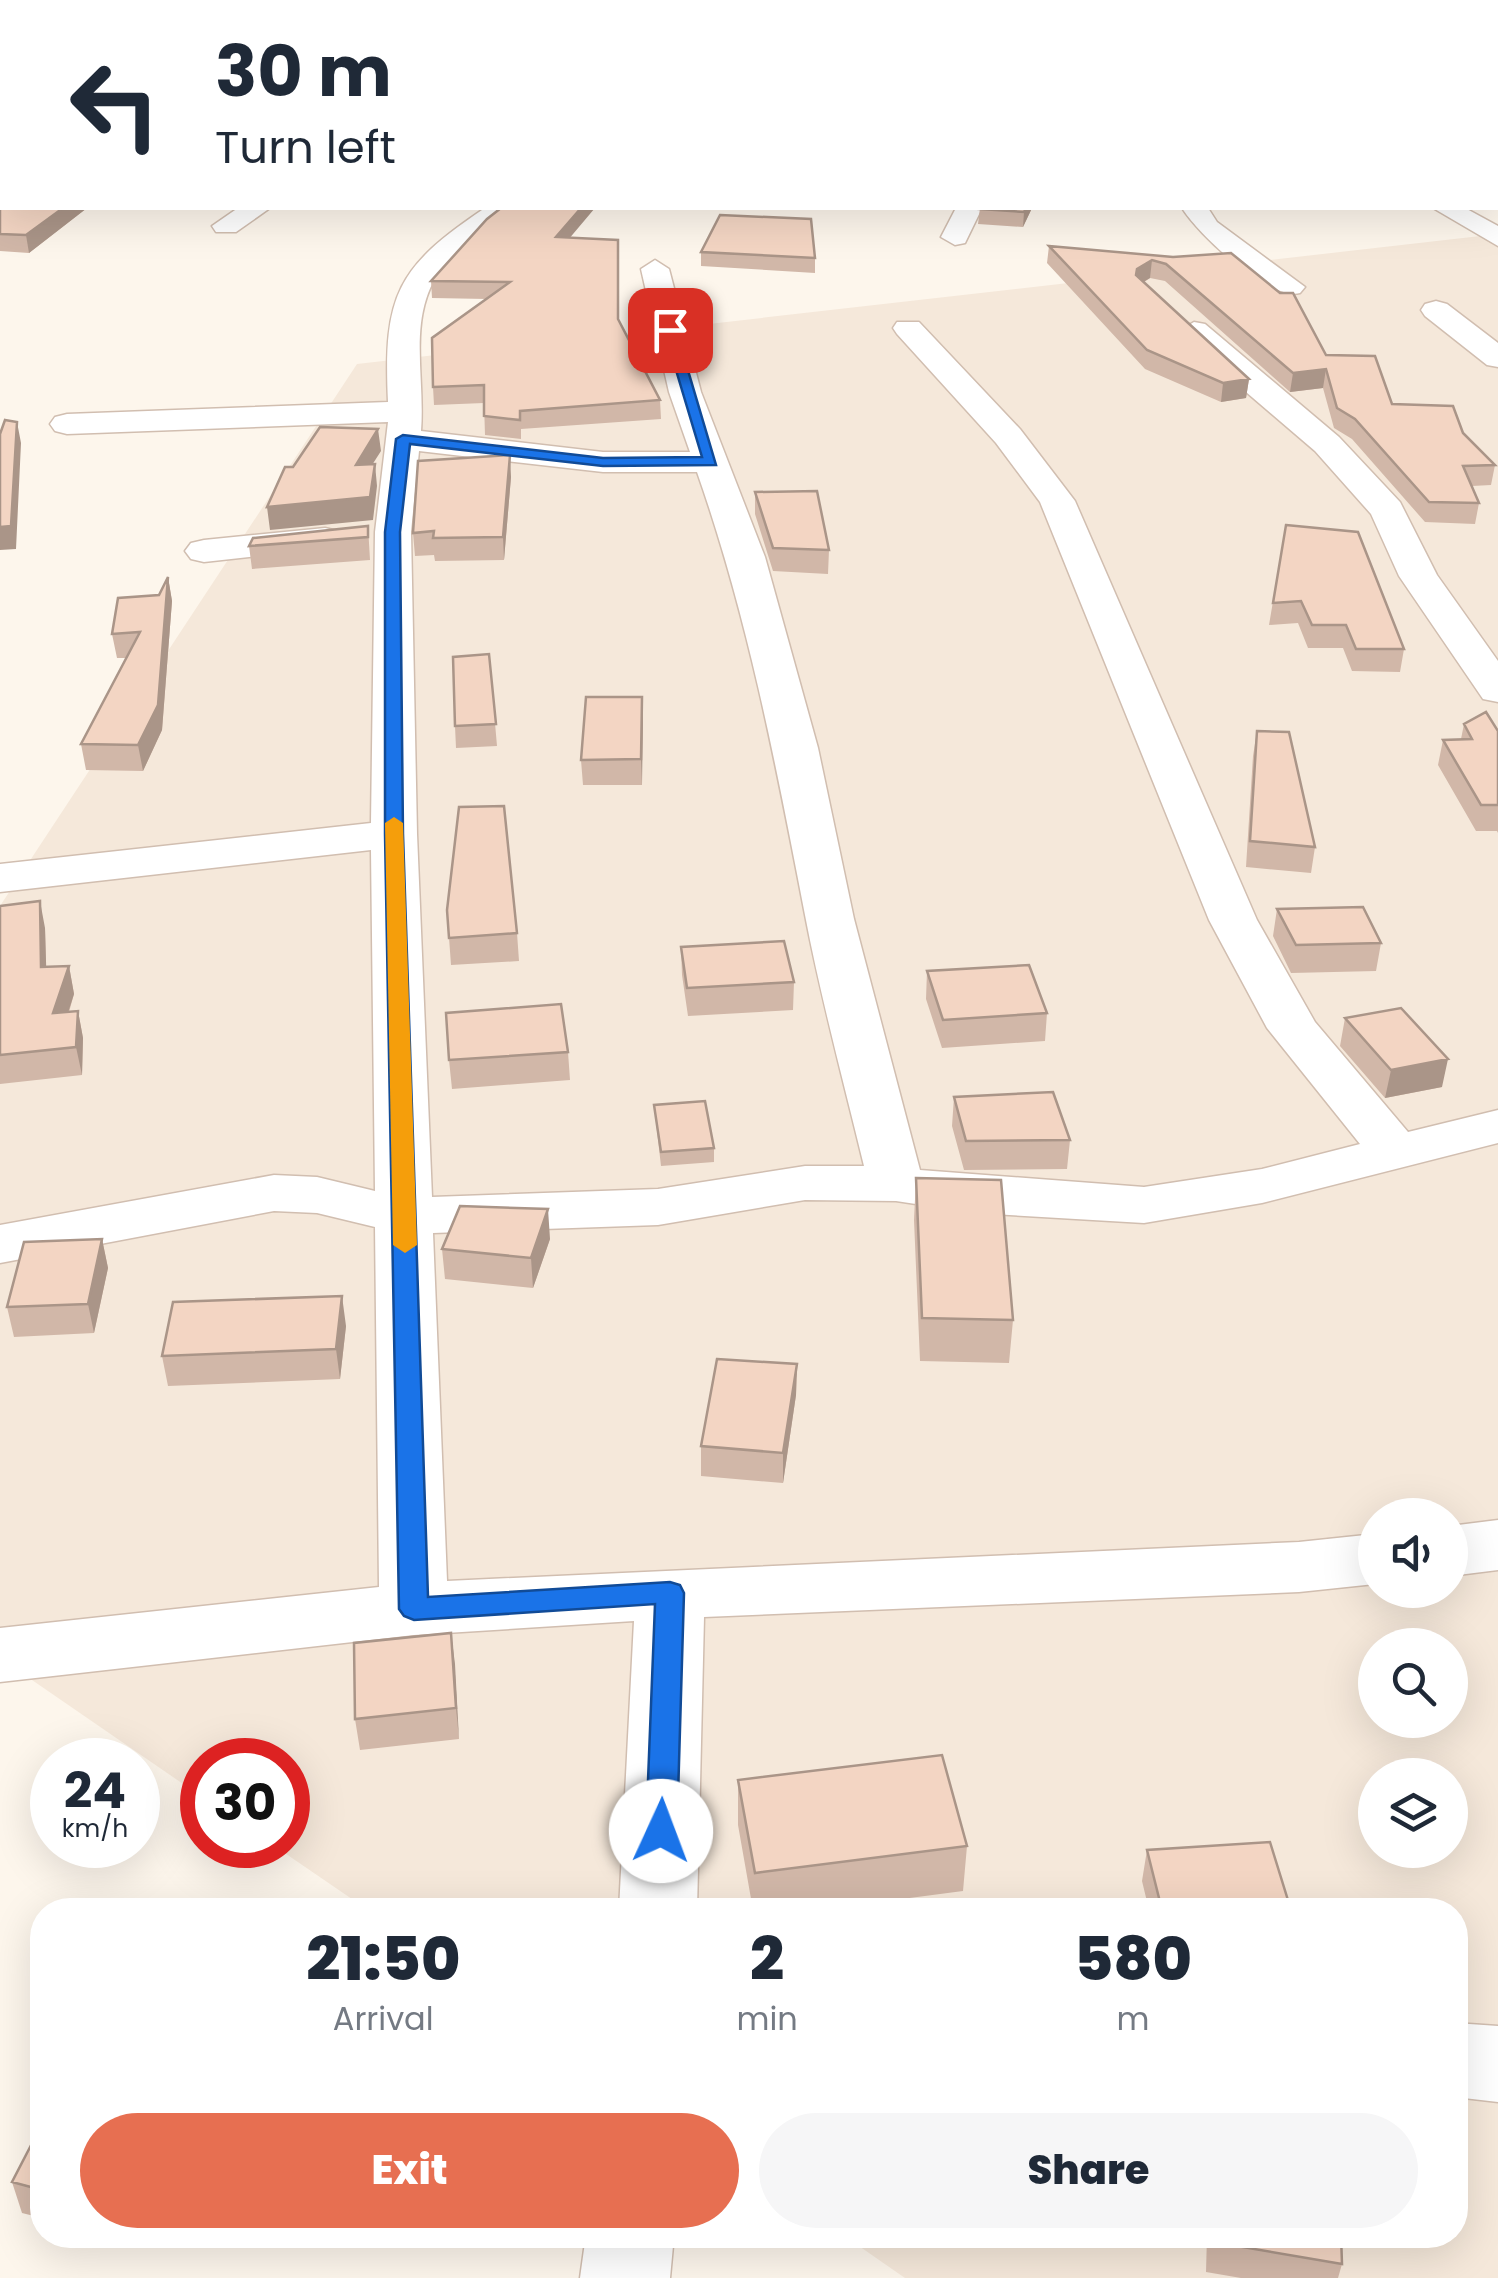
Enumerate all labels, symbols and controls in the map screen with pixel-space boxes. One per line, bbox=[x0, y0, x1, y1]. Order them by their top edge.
text: 30 m bbox=[215, 22, 392, 121]
icon: left bbox=[50, 40, 180, 170]
text: Turn left bbox=[215, 116, 396, 179]
pin bbox=[628, 288, 713, 373]
icon: arrive bbox=[643, 303, 698, 358]
map controls bbox=[1358, 1498, 1468, 1868]
button: sound bbox=[1358, 1498, 1468, 1608]
button: search bbox=[1358, 1628, 1468, 1738]
speed limit sign: 30 bbox=[180, 1738, 310, 1868]
text: 24 bbox=[64, 1755, 126, 1826]
button: layers bbox=[1358, 1758, 1468, 1868]
position arrow bbox=[609, 1779, 713, 1883]
text: km/h bbox=[62, 1811, 128, 1846]
text: 21:50 bbox=[306, 1917, 460, 2001]
text: 2 bbox=[750, 1917, 784, 2001]
text: 580 bbox=[1074, 1917, 1192, 2001]
text: Arrival bbox=[333, 1996, 434, 2041]
text: min bbox=[736, 1996, 798, 2041]
text: m bbox=[1116, 1996, 1149, 2041]
button: Exit bbox=[80, 2113, 739, 2228]
button: Share bbox=[759, 2113, 1418, 2228]

